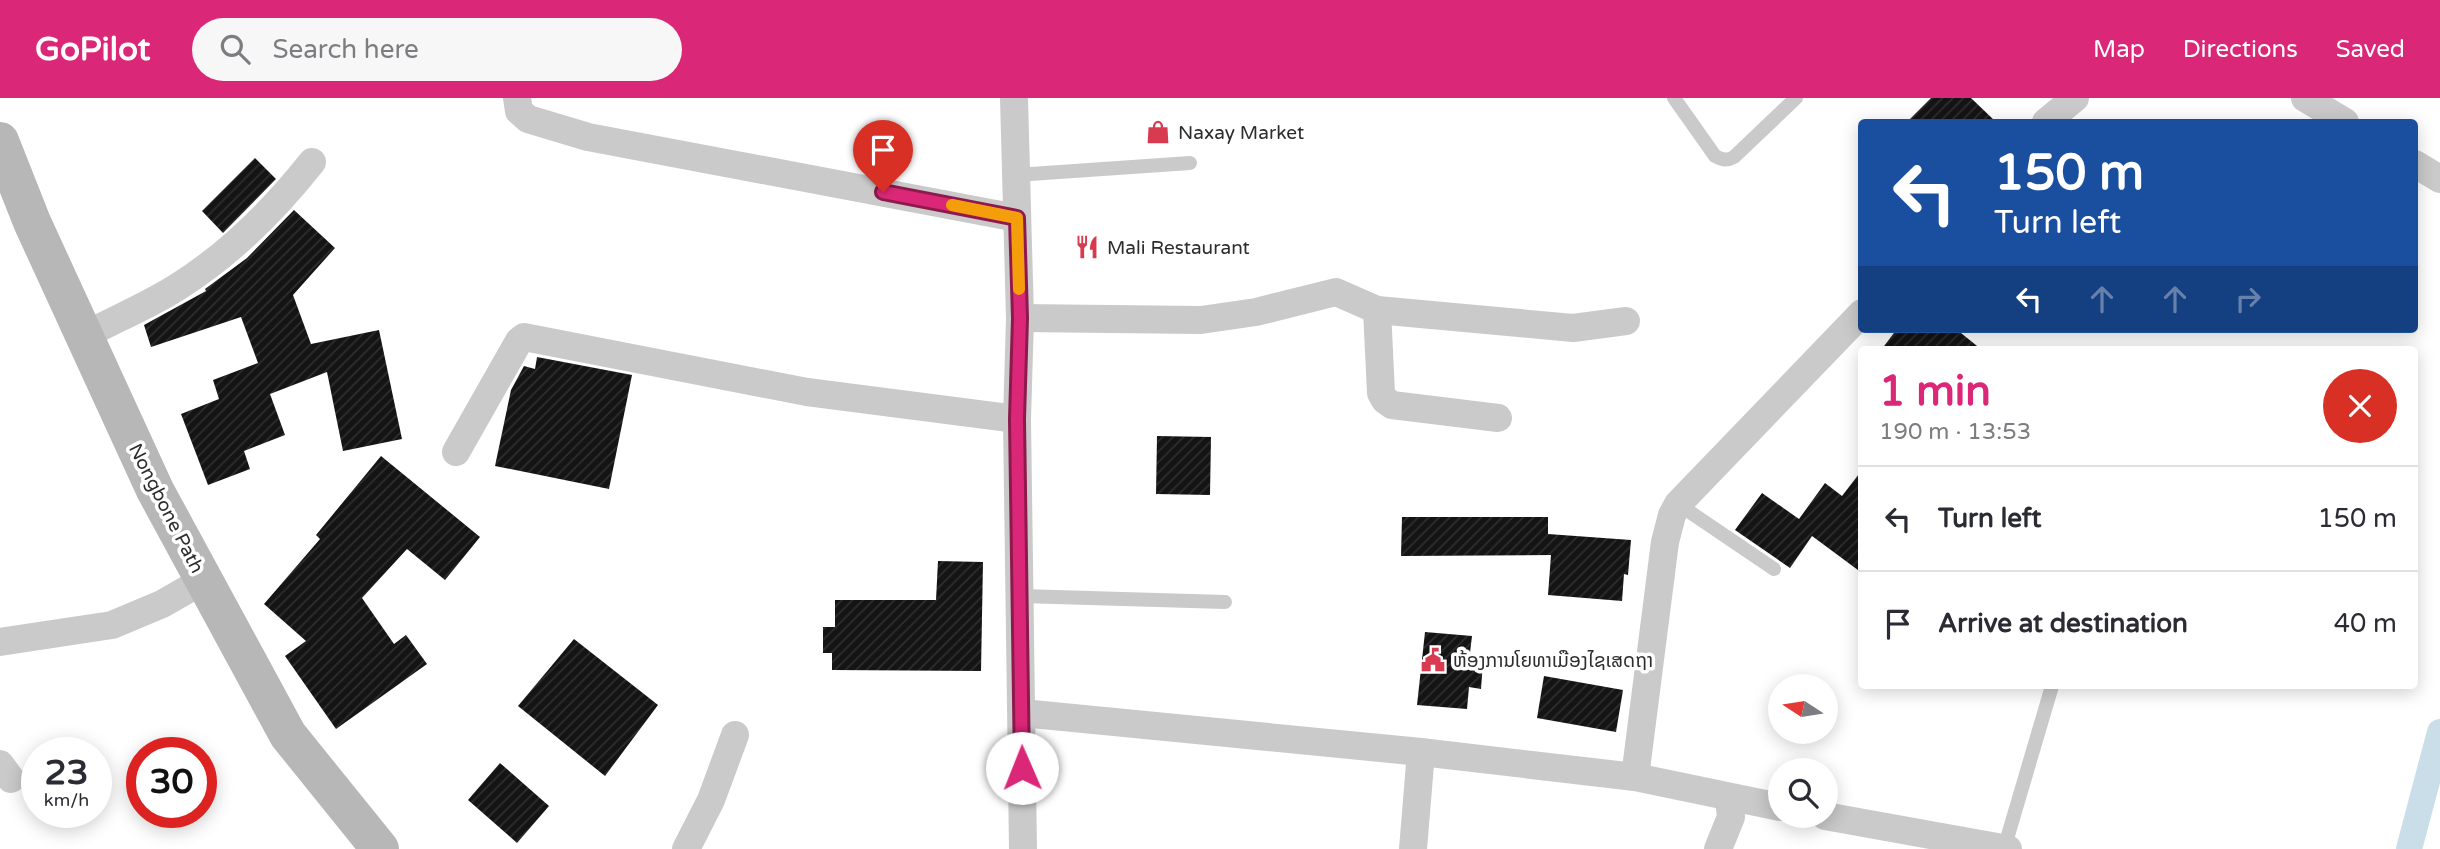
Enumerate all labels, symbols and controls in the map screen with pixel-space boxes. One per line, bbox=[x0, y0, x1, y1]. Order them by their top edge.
search box bbox=[192, 18, 682, 81]
text: GoPilot bbox=[35, 30, 150, 69]
icon: search bbox=[216, 30, 254, 68]
text: Search here bbox=[272, 34, 419, 65]
text: Map bbox=[2093, 35, 2145, 64]
text: Directions bbox=[2183, 35, 2298, 64]
text: Saved bbox=[2336, 35, 2405, 64]
shop icon: Naxay Market bbox=[1144, 118, 1172, 146]
pin bbox=[853, 120, 913, 192]
place label: Naxay Market bbox=[1178, 122, 1304, 144]
icon: arrive bbox=[864, 131, 902, 169]
text: 150 m bbox=[1994, 144, 2144, 203]
icon: left bbox=[1879, 147, 1970, 238]
text: Turn left bbox=[1994, 204, 2121, 242]
restaurant icon: Mali Restaurant bbox=[1073, 233, 1101, 261]
place label: Mali Restaurant bbox=[1107, 237, 1250, 259]
icon: left bbox=[2010, 280, 2048, 318]
icon: ahead bbox=[2083, 280, 2121, 318]
icon: ahead bbox=[2156, 280, 2194, 318]
icon: right bbox=[2229, 280, 2267, 318]
text: 1 min bbox=[1879, 366, 1991, 417]
button: close bbox=[2323, 369, 2397, 443]
text: 190 m · 13:53 bbox=[1879, 418, 2031, 446]
street label: Nongbone Path bbox=[124, 440, 208, 577]
icon: left bbox=[1879, 500, 1917, 538]
text: Turn left bbox=[1938, 503, 2041, 534]
text: 150 m bbox=[2317, 503, 2397, 534]
icon: arrive bbox=[1879, 605, 1917, 643]
text: Arrive at destination bbox=[1938, 608, 2188, 639]
text: 40 m bbox=[2334, 608, 2397, 639]
public building icon: ຫ້ອງການໂຍທາເມືອງໄຊເສດຖາ bbox=[1419, 646, 1447, 674]
place label: ຫ້ອງການໂຍທາເມືອງໄຊເສດຖາ bbox=[1453, 649, 1653, 672]
north arrow bbox=[1768, 674, 1838, 744]
map controls bbox=[1768, 674, 1838, 828]
position arrow bbox=[985, 731, 1059, 805]
speed limit sign: 30 bbox=[126, 737, 217, 828]
text: 23 bbox=[45, 752, 88, 794]
button: search bbox=[1768, 758, 1838, 828]
text: km/h bbox=[44, 789, 89, 811]

